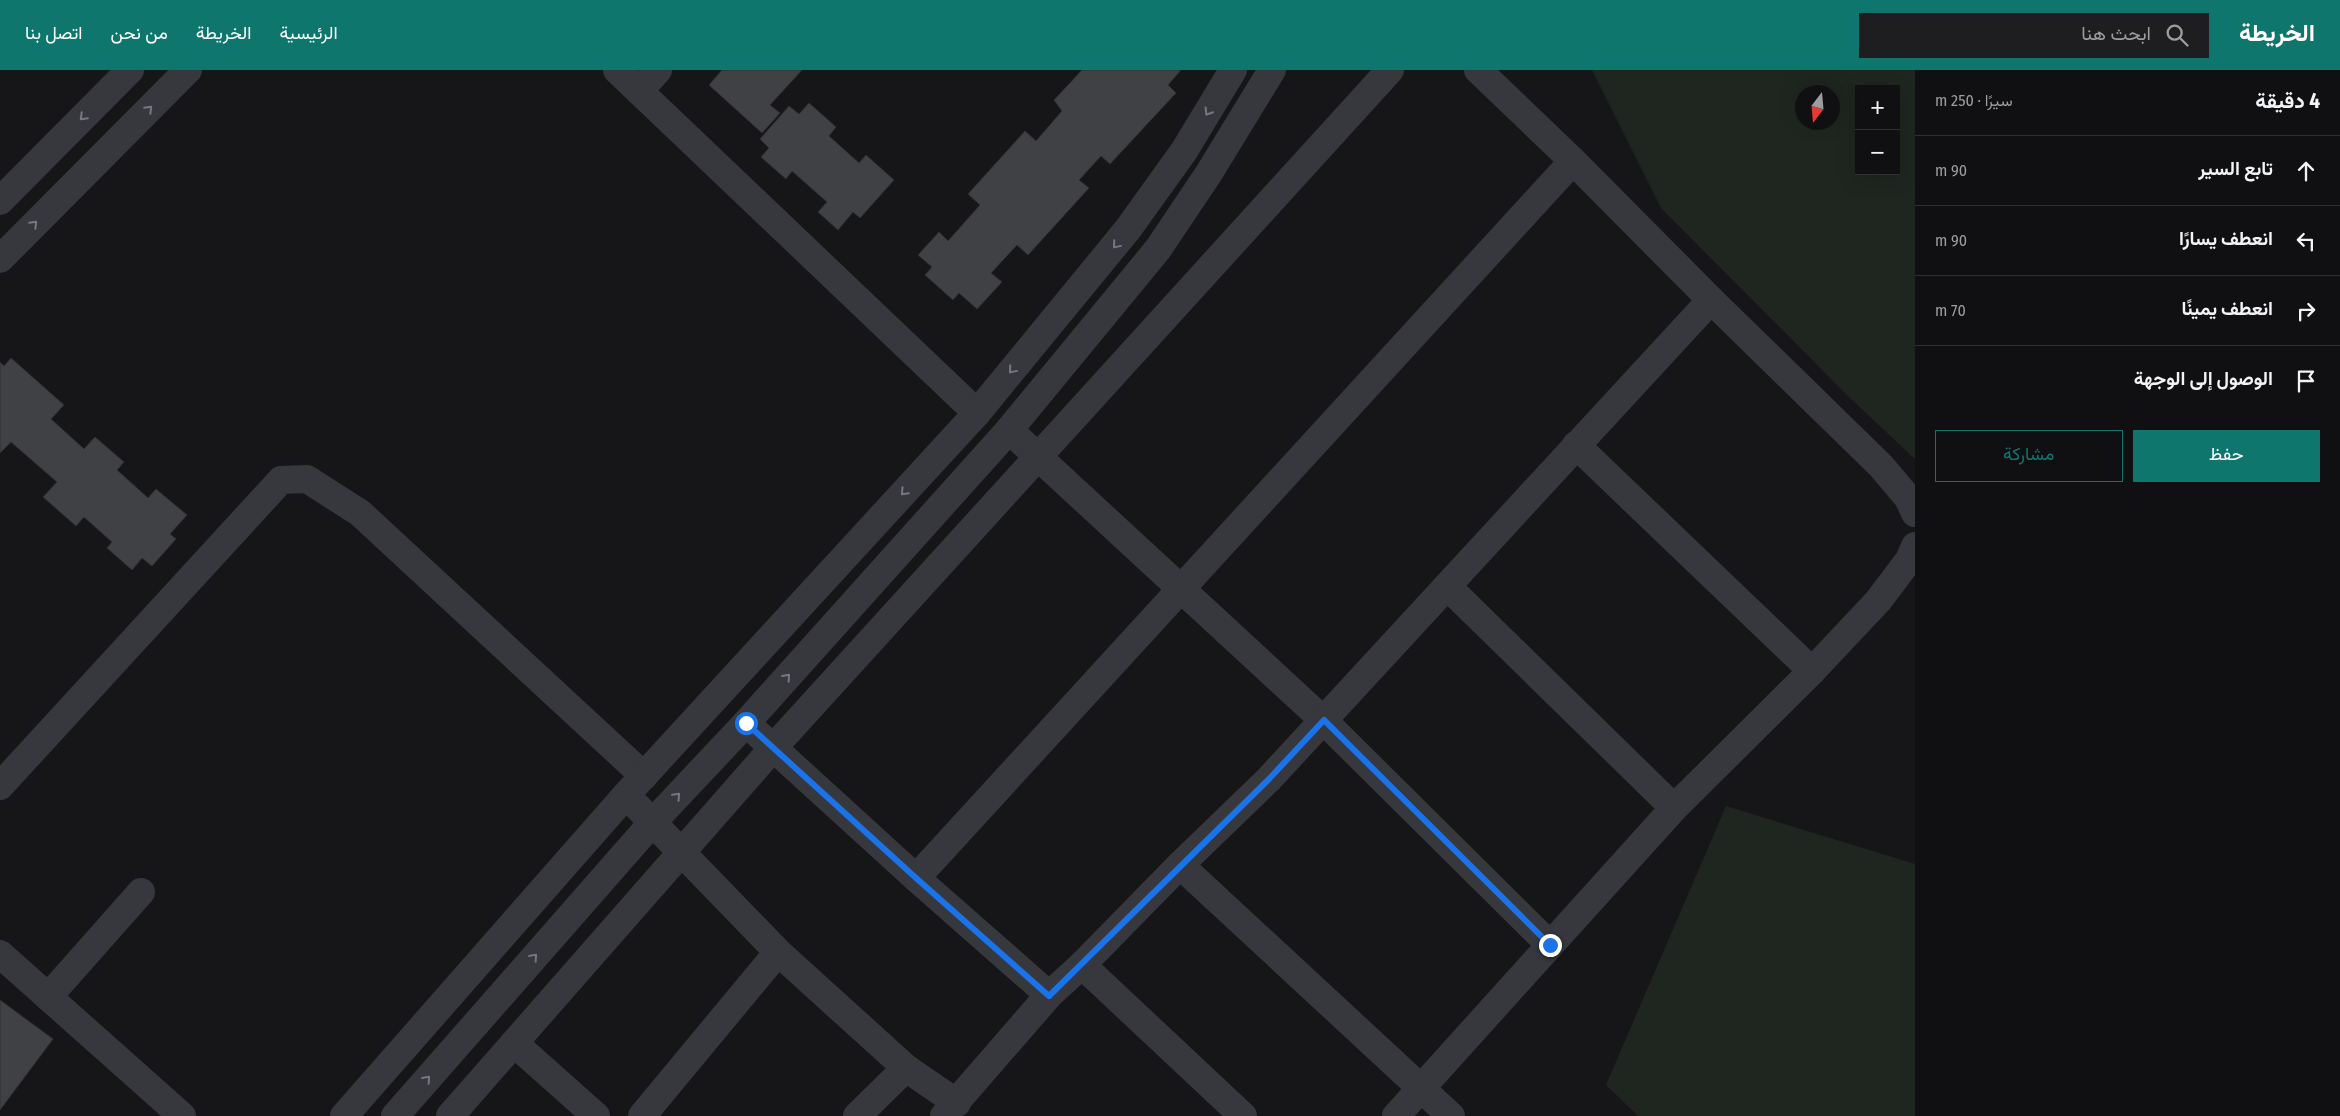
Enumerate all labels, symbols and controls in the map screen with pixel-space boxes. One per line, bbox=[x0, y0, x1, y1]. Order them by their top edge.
search box bbox=[1859, 13, 2209, 58]
text: الخريطة bbox=[2239, 19, 2315, 47]
icon: search bbox=[2163, 21, 2191, 49]
text: اتصل بنا bbox=[25, 22, 83, 44]
text: من نحن bbox=[111, 22, 168, 44]
text: الخريطة bbox=[196, 22, 251, 44]
text: الرئيسية bbox=[279, 22, 338, 44]
text: ابحث هنا bbox=[2081, 22, 2151, 45]
north arrow bbox=[1795, 85, 1840, 130]
map controls bbox=[1855, 85, 1900, 175]
button: + bbox=[1855, 85, 1900, 130]
text: 4 دقيقة bbox=[2255, 88, 2320, 114]
text: سيرًا · 250 m bbox=[1935, 91, 2013, 110]
one-way arrow bbox=[143, 106, 152, 115]
one-way arrow bbox=[1204, 106, 1214, 115]
one-way arrow bbox=[80, 111, 89, 120]
button: − bbox=[1855, 130, 1900, 175]
text: تابع السير bbox=[2198, 157, 2273, 180]
icon: ahead bbox=[2292, 157, 2320, 185]
text: 90 m bbox=[1935, 161, 1967, 180]
one-way arrow bbox=[29, 221, 38, 230]
text: انعطف يسارًا bbox=[2179, 227, 2273, 250]
icon: left bbox=[2292, 227, 2320, 255]
text: 90 m bbox=[1935, 231, 1967, 250]
one-way arrow bbox=[1113, 239, 1121, 248]
text: انعطف يمينًا bbox=[2181, 297, 2273, 320]
icon: right bbox=[2292, 297, 2320, 325]
text: 70 m bbox=[1935, 301, 1966, 320]
one-way arrow bbox=[1009, 365, 1018, 374]
text: الوصول إلى الوجهة bbox=[2134, 367, 2273, 390]
icon: arrive bbox=[2292, 367, 2320, 395]
button: مشاركة bbox=[1935, 430, 2123, 482]
button: حفظ bbox=[2133, 430, 2320, 482]
one-way arrow bbox=[901, 486, 910, 495]
one-way arrow bbox=[781, 673, 790, 682]
route start bbox=[735, 712, 758, 735]
one-way arrow bbox=[671, 793, 680, 802]
route end bbox=[1539, 934, 1562, 957]
one-way arrow bbox=[528, 954, 537, 963]
one-way arrow bbox=[421, 1076, 430, 1085]

